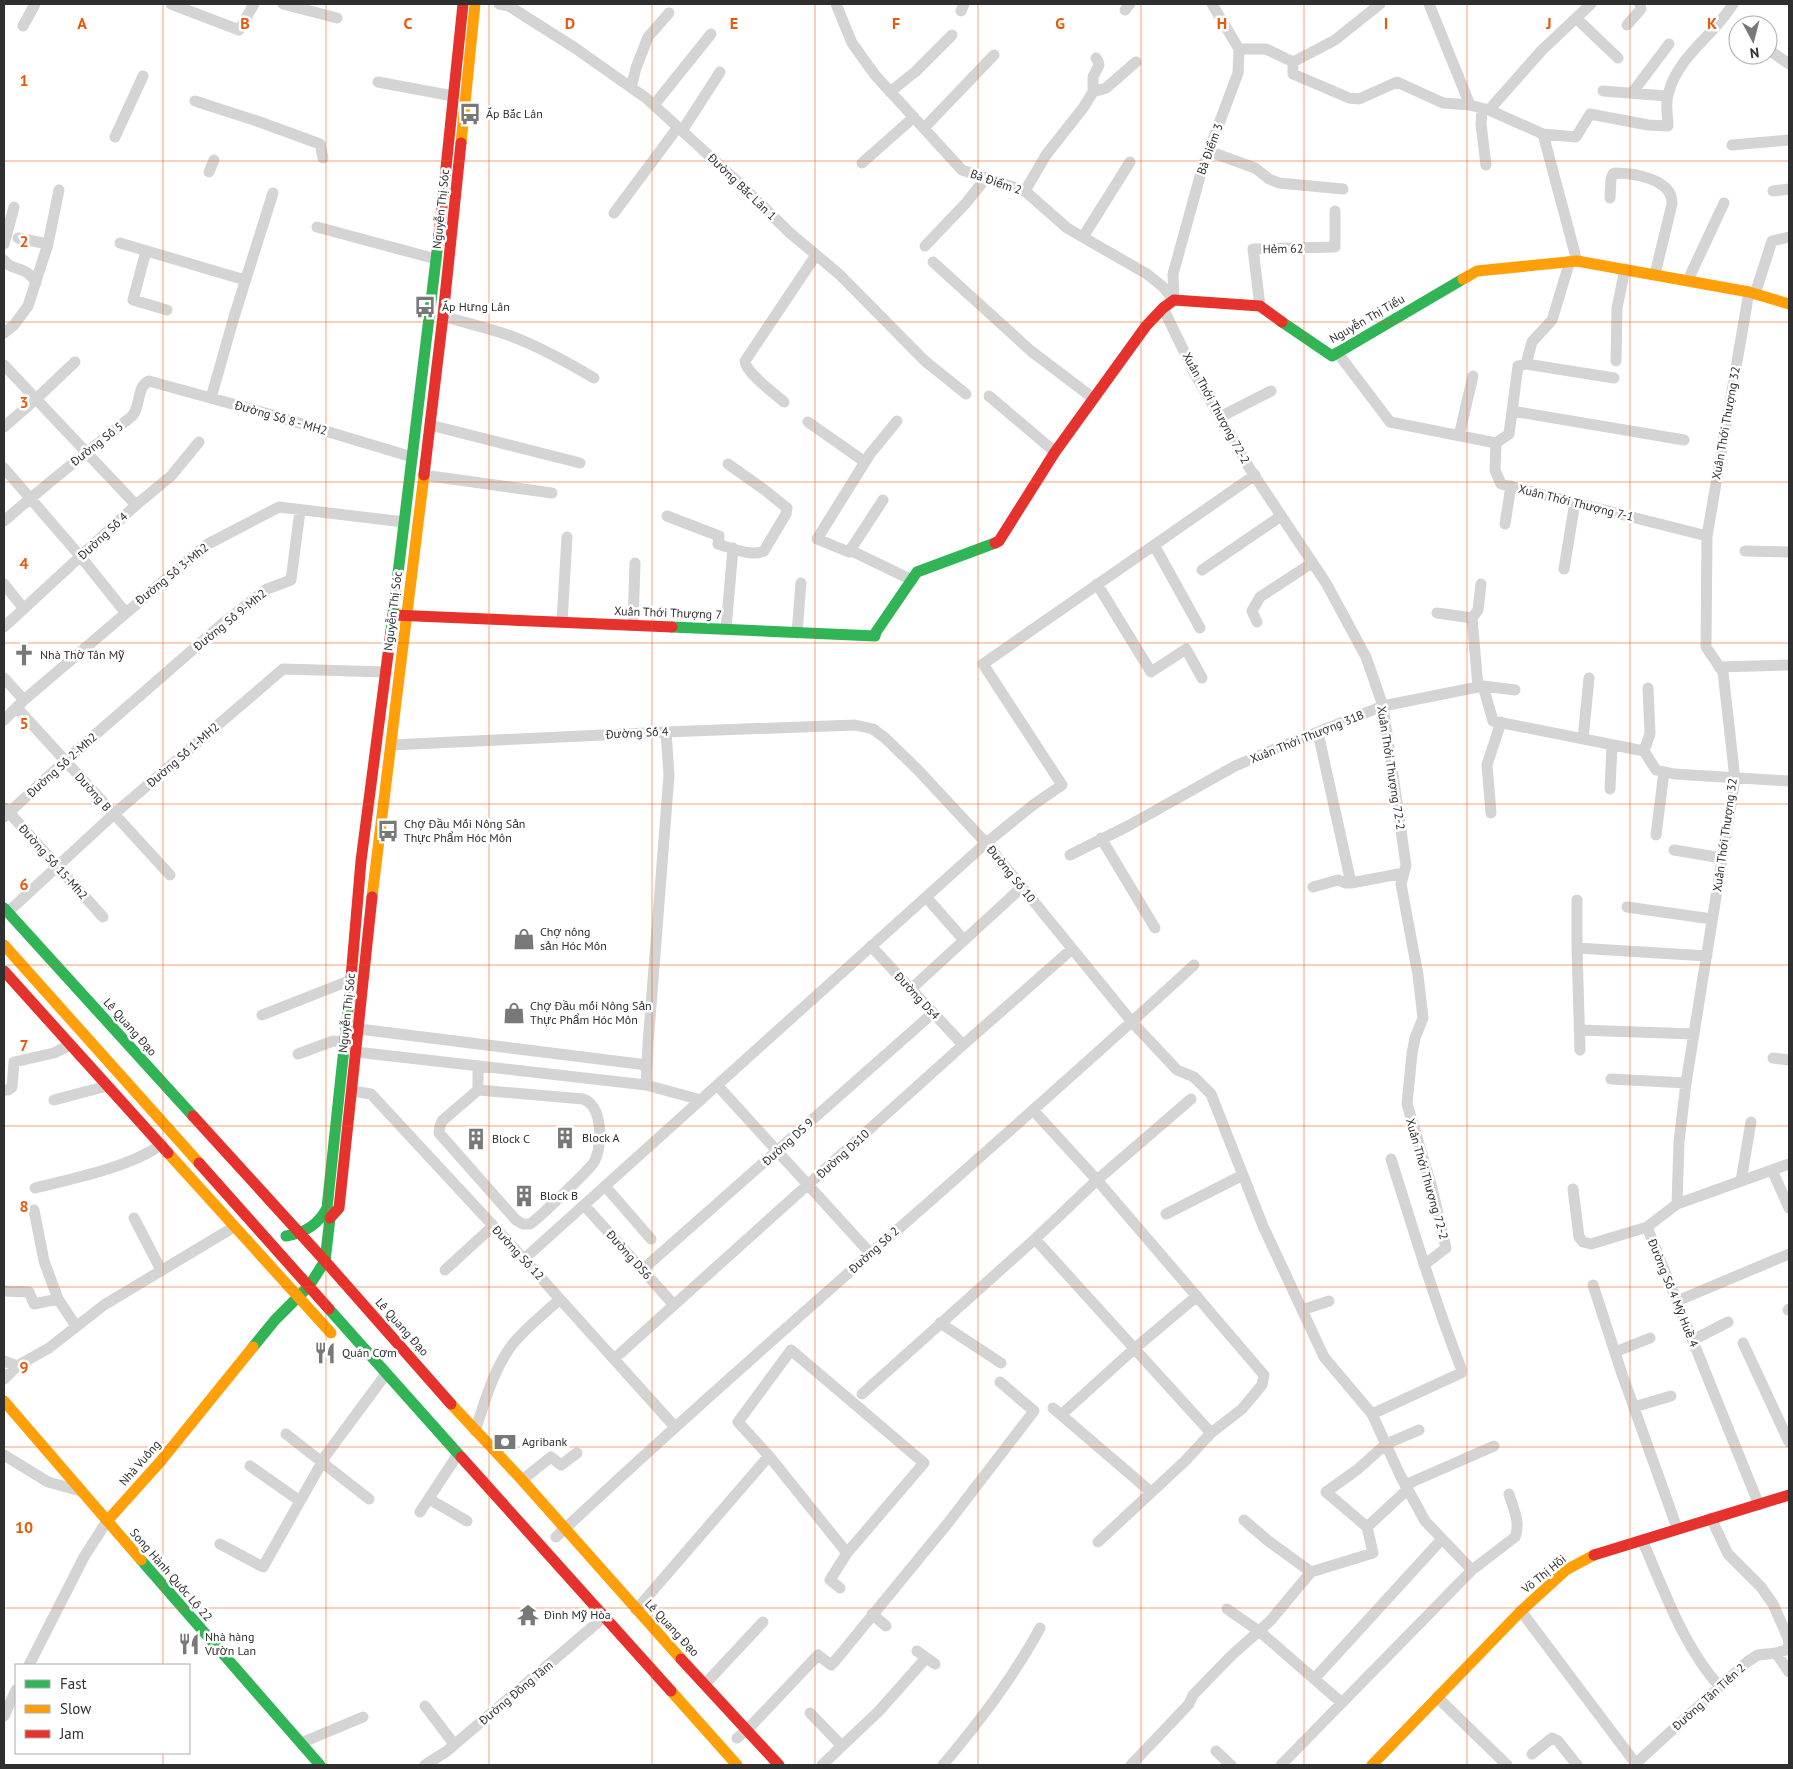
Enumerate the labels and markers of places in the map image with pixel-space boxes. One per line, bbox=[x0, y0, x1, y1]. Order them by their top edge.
bus stop icon: Ấp Bắc Lân bbox=[457, 101, 483, 127]
place label: Ấp Bắc Lân bbox=[486, 106, 543, 121]
bus stop icon: Ấp Hưng Lân bbox=[412, 294, 438, 320]
place label: Ấp Hưng Lân bbox=[442, 299, 510, 314]
church icon: Nhà Thờ Tân Mỹ bbox=[11, 642, 37, 668]
place label: Nhà Thờ Tân Mỹ bbox=[40, 647, 124, 662]
place label: Chợ Đầu Mối Nông Sản Thực Phẩm Hóc Môn bbox=[404, 816, 525, 845]
bus stop icon: Chợ Đầu Mối Nông Sản Thực Phẩm Hóc Môn bbox=[375, 818, 401, 844]
place label: Chợ nông sản Hóc Môn bbox=[540, 924, 607, 953]
shop icon: Chợ nông sản Hóc Môn bbox=[511, 926, 537, 952]
place label: Chợ Đầu mối Nông Sản Thực Phẩm Hóc Môn bbox=[530, 998, 652, 1027]
shop icon: Chợ Đầu mối Nông Sản Thực Phẩm Hóc Môn bbox=[501, 1000, 527, 1026]
building icon: Block A bbox=[552, 1125, 578, 1151]
building icon: Block C bbox=[463, 1126, 489, 1152]
place label: Block A bbox=[582, 1130, 620, 1145]
place label: Block C bbox=[492, 1131, 530, 1146]
building icon: Block B bbox=[511, 1183, 537, 1209]
place label: Block B bbox=[540, 1188, 578, 1203]
restaurant icon: Quán Cơm bbox=[312, 1340, 338, 1366]
place label: Quán Cơm bbox=[342, 1345, 397, 1360]
bank icon: Agribank bbox=[492, 1429, 518, 1455]
place label: Agribank bbox=[522, 1434, 568, 1449]
temple icon: Đình Mỹ Hòa bbox=[515, 1602, 541, 1628]
place label: Đình Mỹ Hòa bbox=[543, 1607, 611, 1622]
place label: Nhà hàng Vườn Lan bbox=[204, 1629, 256, 1658]
restaurant icon: Nhà hàng Vườn Lan bbox=[176, 1631, 202, 1657]

